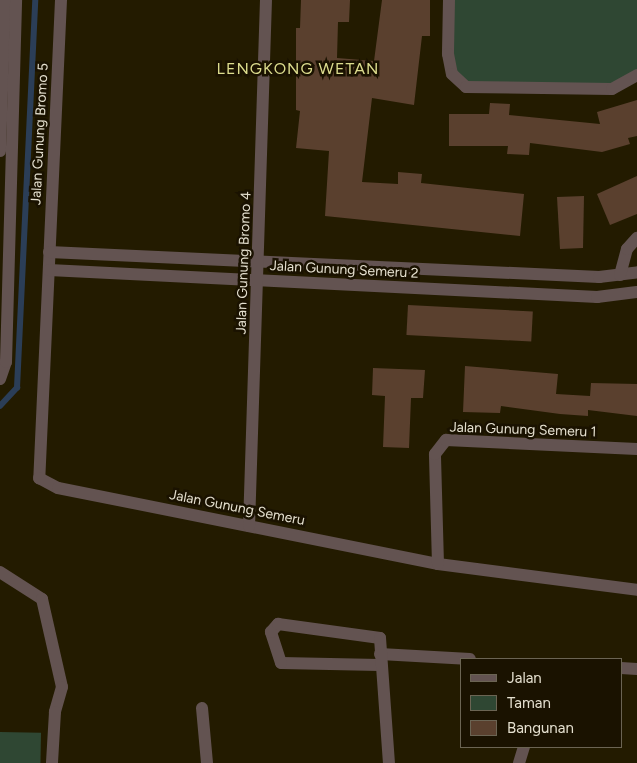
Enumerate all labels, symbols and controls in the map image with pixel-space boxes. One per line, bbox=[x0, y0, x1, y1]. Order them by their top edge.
district label: LENGKONG WETAN bbox=[215, 59, 381, 79]
street label: Jalan Gunung Bromo 5 bbox=[28, 62, 52, 206]
street label: Jalan Gunung Bromo 4 bbox=[233, 191, 255, 335]
street label: Jalan Gunung Semeru 2 bbox=[269, 258, 419, 282]
street label: Jalan Gunung Semeru 1 bbox=[449, 419, 597, 441]
street label: Jalan Gunung Semeru bbox=[168, 487, 306, 529]
legend bbox=[460, 658, 622, 748]
text: Jalan bbox=[507, 669, 542, 687]
text: Taman bbox=[507, 694, 551, 712]
text: Bangunan bbox=[507, 719, 574, 737]

